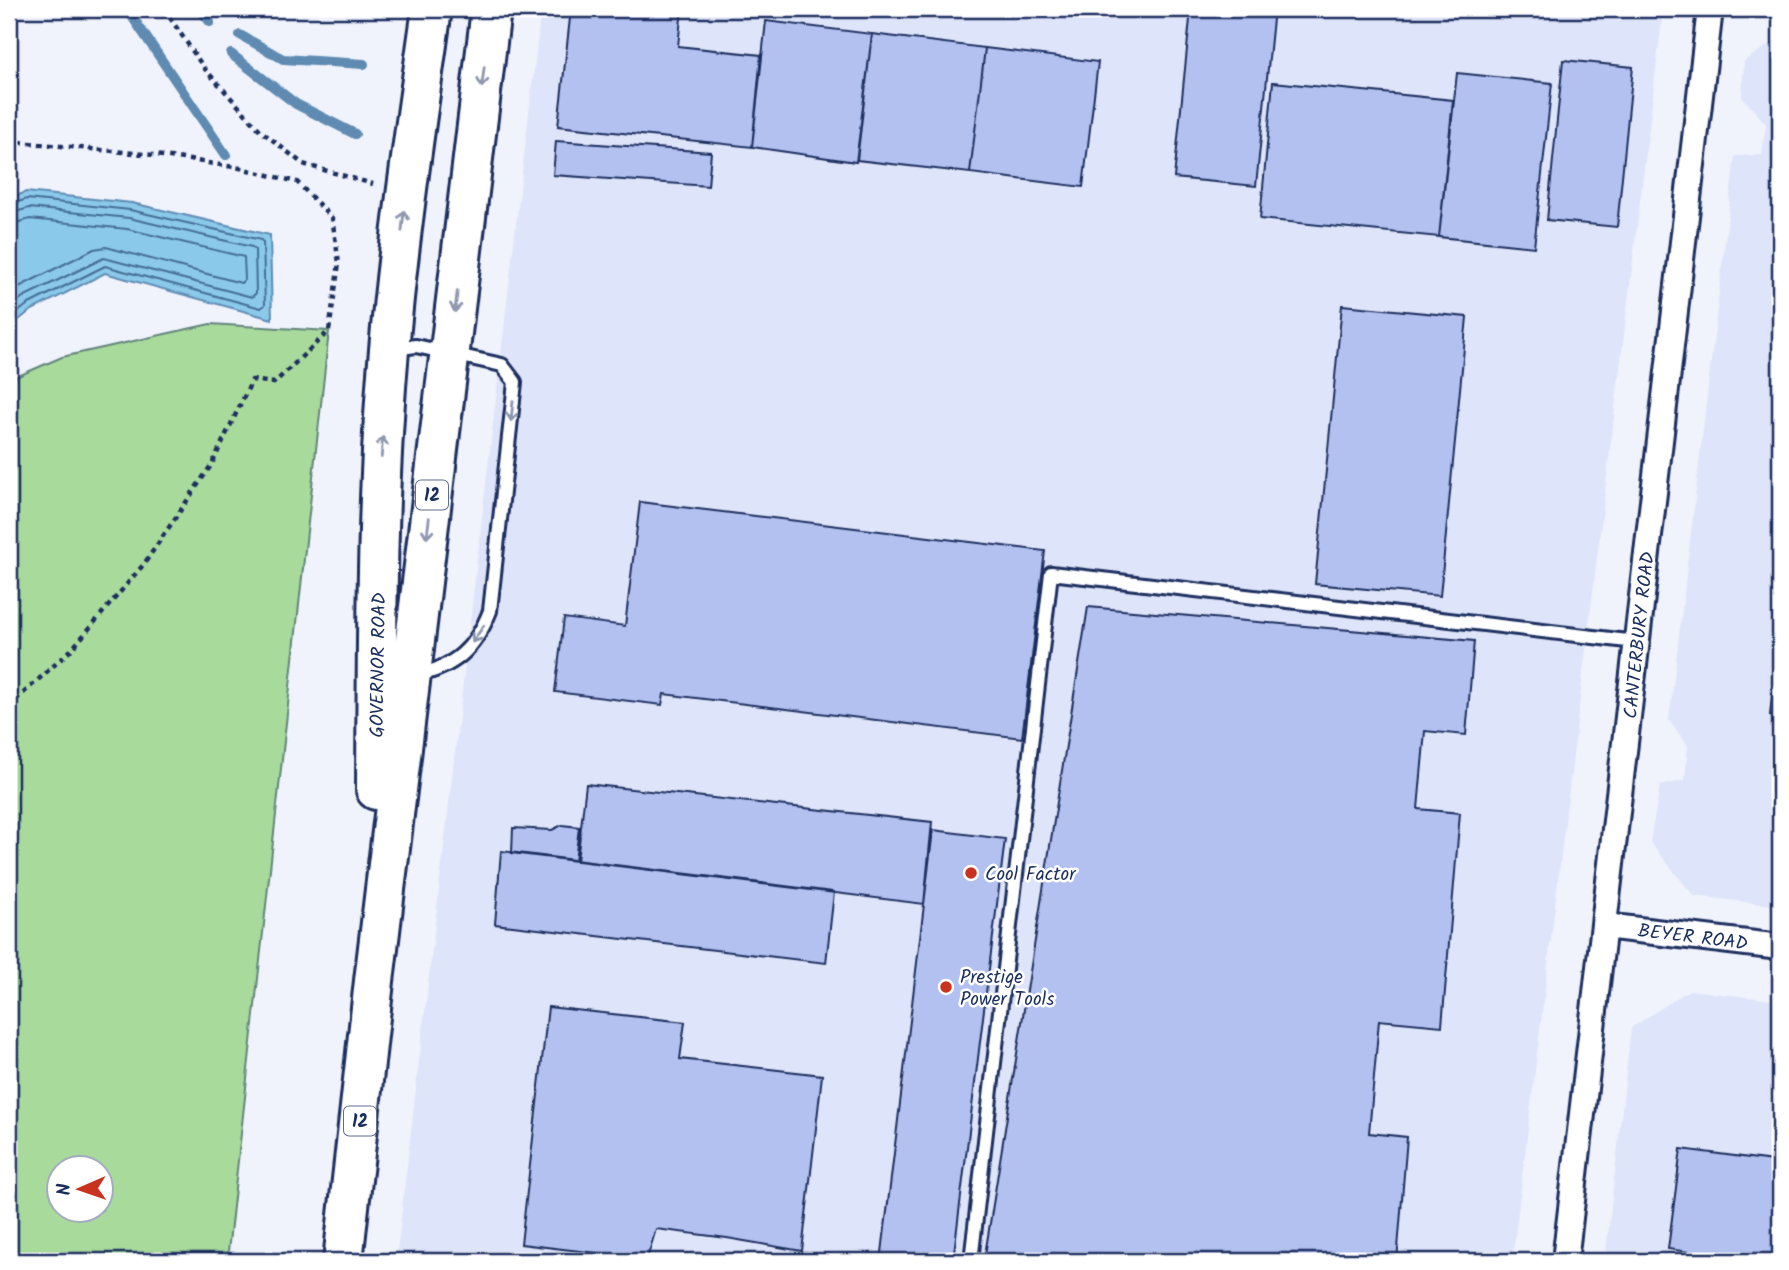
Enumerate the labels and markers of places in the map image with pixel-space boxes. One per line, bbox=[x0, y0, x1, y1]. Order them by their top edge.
place label: Cool Factor bbox=[985, 860, 1077, 890]
marker: Cool Factor bbox=[963, 865, 979, 881]
place label: Prestige Power Tools bbox=[960, 963, 1054, 1015]
marker: Prestige Power Tools bbox=[938, 979, 954, 995]

